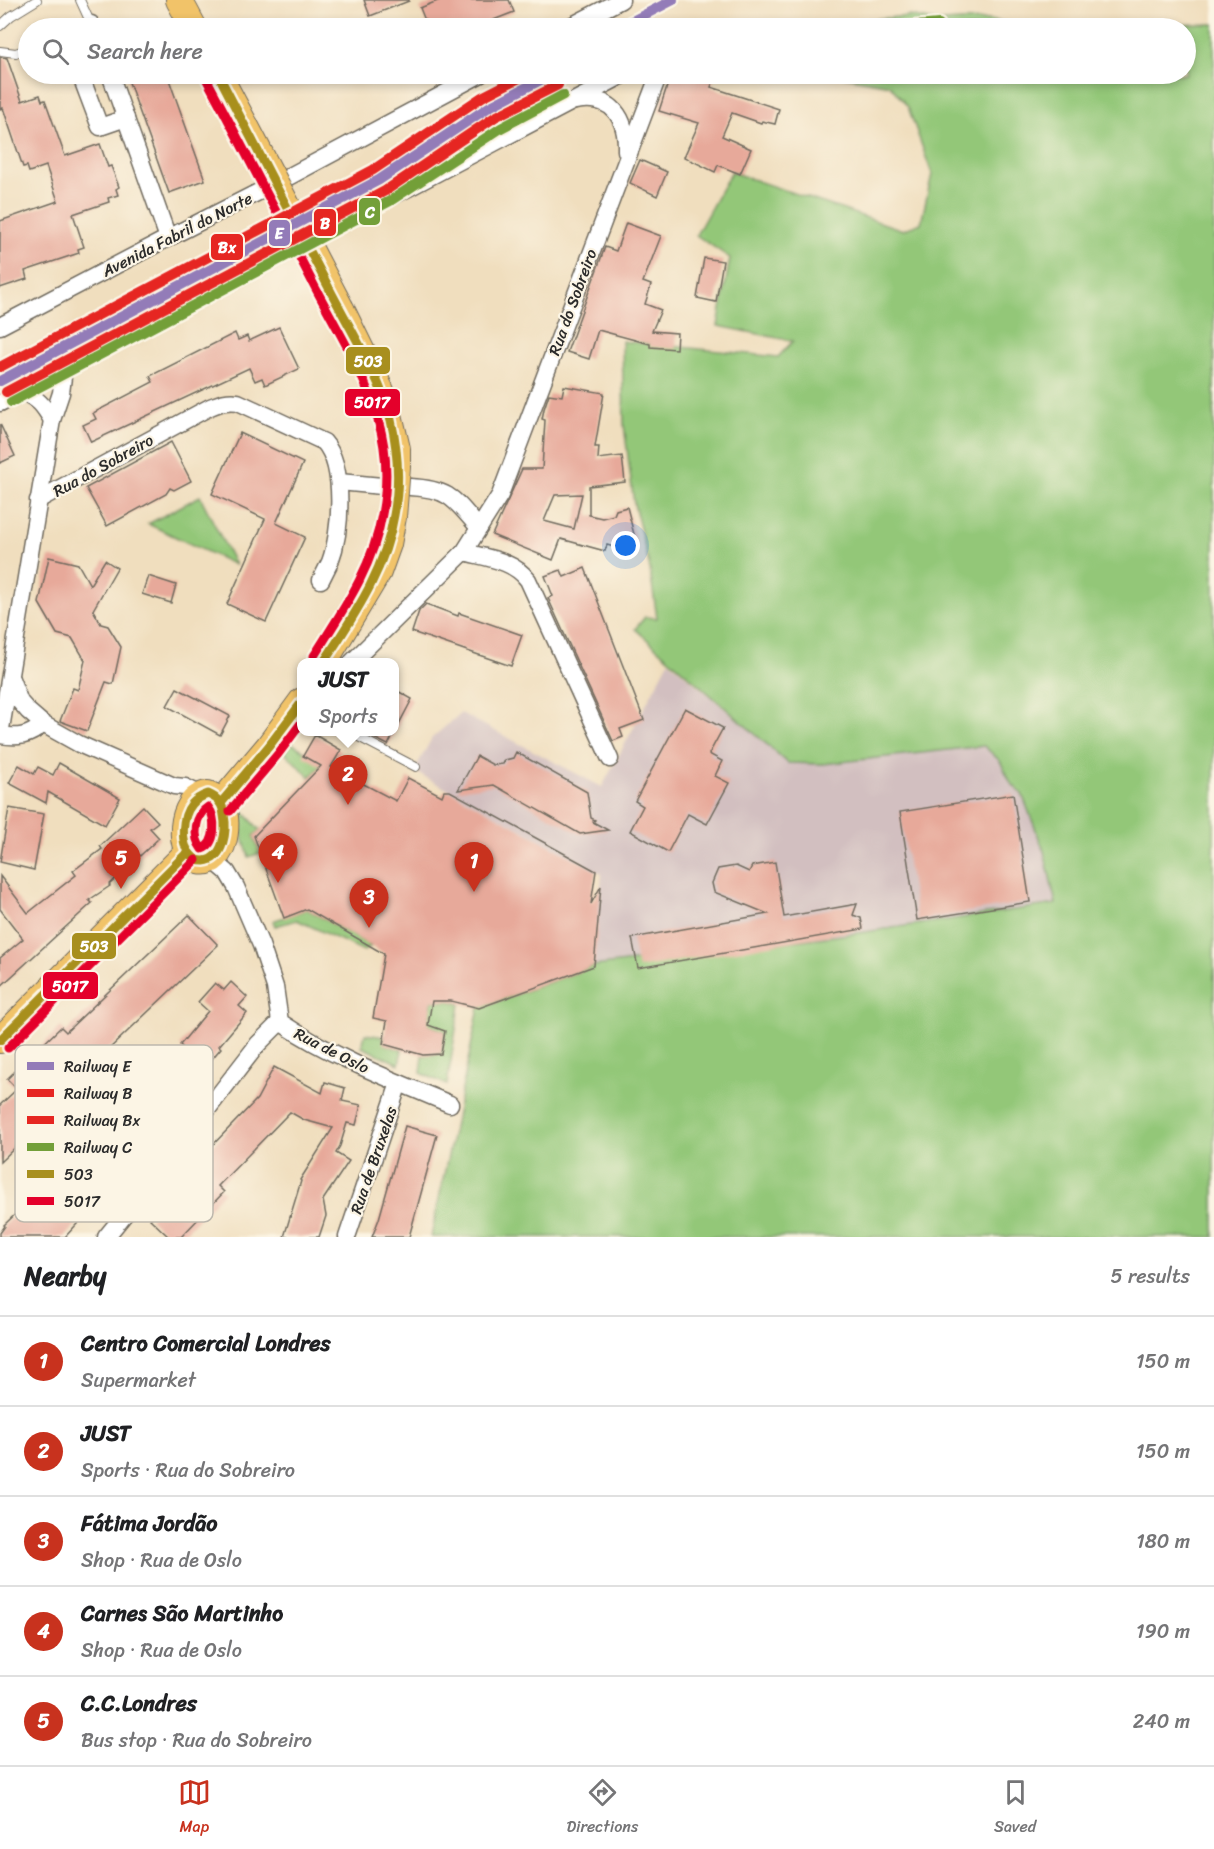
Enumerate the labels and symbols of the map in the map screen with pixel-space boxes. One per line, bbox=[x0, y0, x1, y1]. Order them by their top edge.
street label: Avenida Fabril do Norte bbox=[96, 184, 258, 286]
line badge: C bbox=[358, 197, 381, 226]
text: C bbox=[364, 198, 376, 227]
line badge: B bbox=[313, 208, 337, 237]
text: B bbox=[320, 209, 331, 238]
line badge: E bbox=[268, 219, 291, 247]
text: E bbox=[275, 219, 285, 248]
line badge: Bx bbox=[210, 233, 244, 261]
text: Bx bbox=[218, 233, 237, 262]
street label: Rua do Sobreiro bbox=[540, 245, 605, 360]
line badge: 503 bbox=[345, 346, 391, 375]
text: 503 bbox=[354, 347, 383, 376]
line badge: 5017 bbox=[344, 388, 401, 417]
text: 5017 bbox=[354, 388, 392, 417]
street label: Rua do Sobreiro bbox=[47, 426, 159, 505]
your location bbox=[611, 531, 640, 560]
pin: 2 bbox=[328, 756, 368, 805]
pin: 4 bbox=[258, 834, 298, 883]
pin: 5 bbox=[102, 840, 140, 889]
pin: 1 bbox=[454, 842, 494, 892]
pin: 3 bbox=[350, 878, 388, 928]
line badge: 503 bbox=[71, 932, 117, 960]
text: 503 bbox=[80, 932, 109, 961]
line badge: 5017 bbox=[42, 971, 99, 1000]
text: 5017 bbox=[52, 972, 90, 1001]
street label: Rua de Oslo bbox=[289, 1019, 375, 1082]
legend bbox=[15, 1045, 213, 1222]
text: Railway E bbox=[64, 1052, 132, 1081]
text: Railway B bbox=[64, 1079, 132, 1108]
street label: Rua de Bruxelas bbox=[341, 1102, 406, 1218]
text: Railway Bx bbox=[64, 1106, 141, 1135]
text: Railway C bbox=[64, 1133, 132, 1162]
text: 503 bbox=[64, 1160, 93, 1189]
text: 5017 bbox=[64, 1187, 101, 1216]

